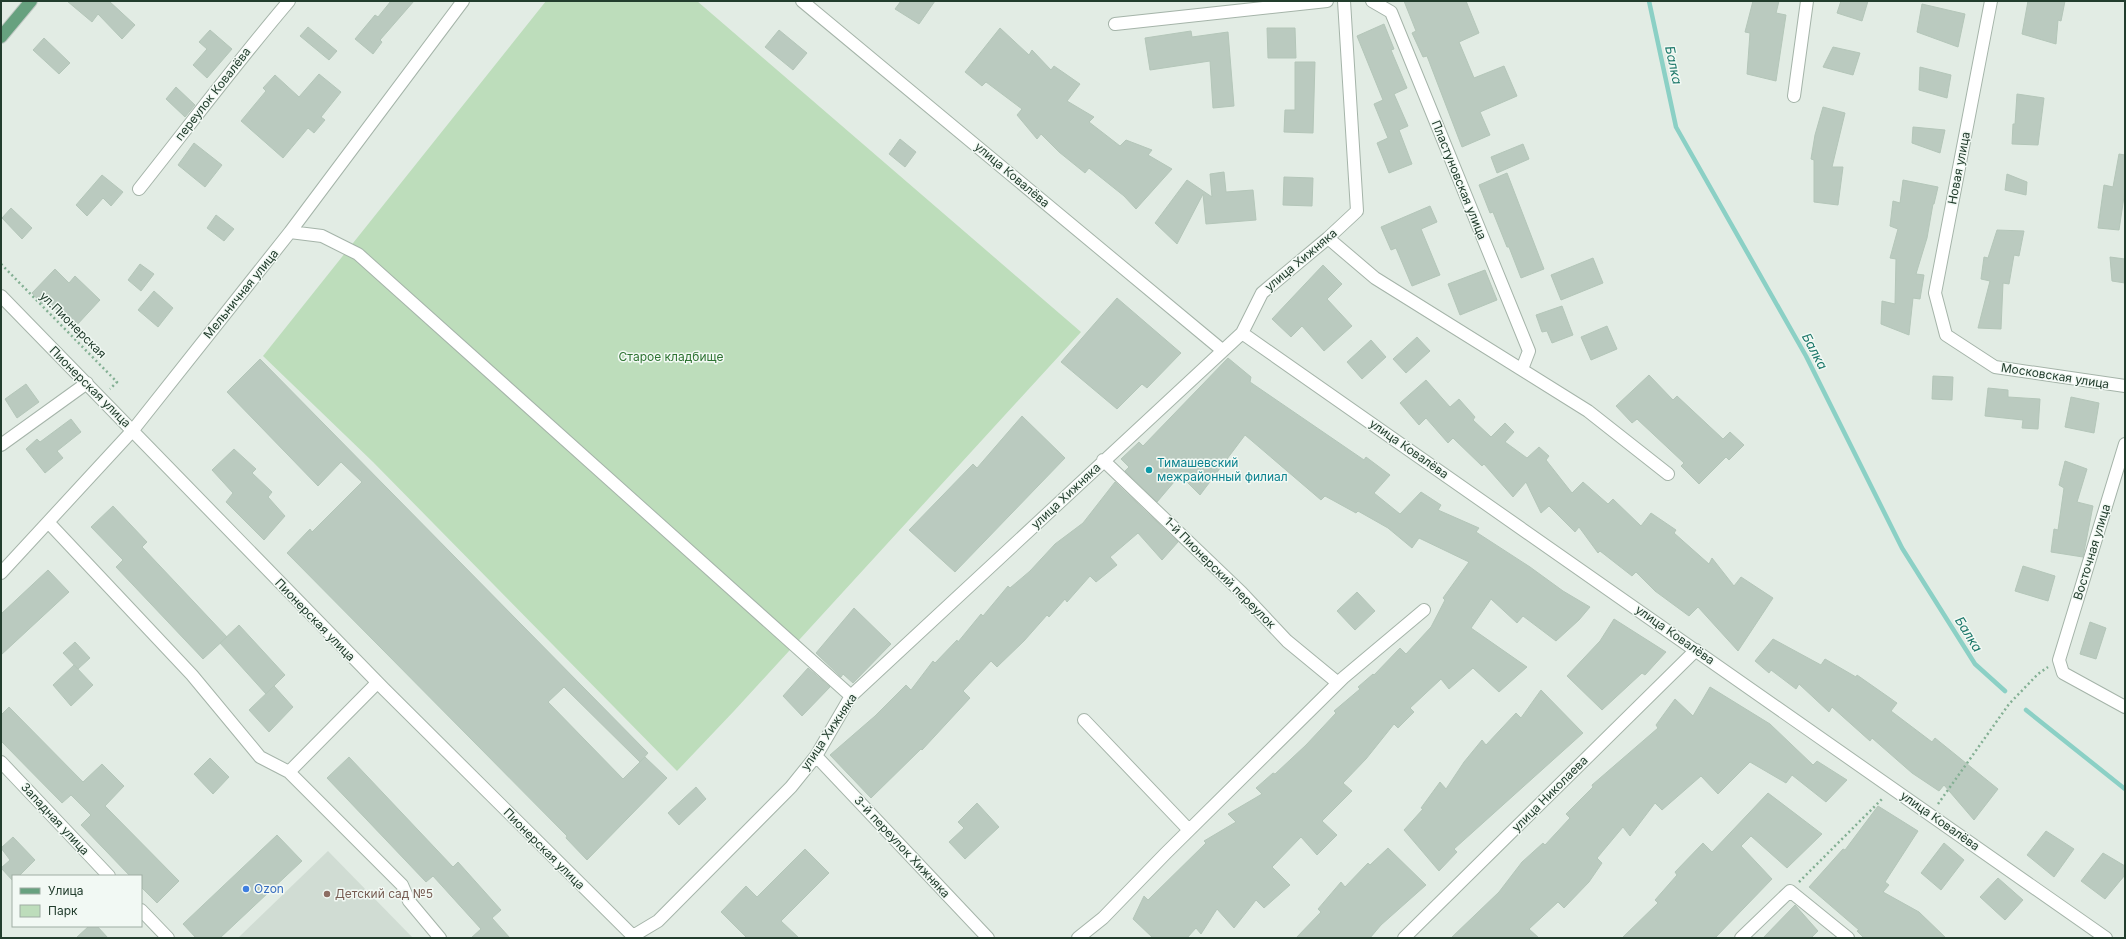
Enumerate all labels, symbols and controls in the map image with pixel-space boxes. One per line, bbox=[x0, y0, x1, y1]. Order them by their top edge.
street label: переулок Ковалёва bbox=[172, 44, 254, 143]
water label: Балка bbox=[1662, 44, 1686, 86]
street label: Пластуновская улица bbox=[1429, 118, 1490, 242]
street label: Новая улица bbox=[1944, 130, 1973, 206]
street label: улица Ковалёва bbox=[972, 139, 1053, 210]
street label: улица Хижняка bbox=[1262, 225, 1340, 294]
street label: Мельничная улица bbox=[200, 246, 281, 341]
street label: ул.Пионерская bbox=[37, 288, 110, 361]
water label: Балка bbox=[1799, 330, 1831, 372]
street label: Пионерская улица bbox=[47, 343, 134, 430]
park label: Старое кладбище bbox=[619, 349, 723, 364]
street label: Московская улица bbox=[2000, 360, 2110, 391]
street label: улица Ковалёва bbox=[1367, 416, 1452, 481]
place label: Тимашевский межрайонный филиал bbox=[1157, 455, 1288, 484]
street label: улица Хижняка bbox=[1028, 460, 1103, 532]
marker: Тимашевский межрайонный филиал bbox=[1144, 465, 1154, 475]
street label: Восточная улица bbox=[2070, 502, 2113, 602]
street label: 1-й Пионерский переулок bbox=[1162, 514, 1280, 632]
street label: Пионерская улица bbox=[272, 575, 359, 664]
street label: улица Ковалёва bbox=[1633, 602, 1718, 667]
water label: Балка bbox=[1952, 613, 1986, 655]
street label: улица Хижняка bbox=[797, 690, 860, 773]
street label: улица Николаева bbox=[1509, 753, 1591, 835]
street label: Западная улица bbox=[18, 779, 93, 858]
street label: улица Ковалёва bbox=[1898, 788, 1983, 853]
street label: 3-й переулок Хижняка bbox=[851, 793, 953, 901]
street label: Пионерская улица bbox=[501, 805, 588, 892]
legend bbox=[12, 875, 142, 927]
place label: Ozon bbox=[254, 881, 284, 896]
text: Улица bbox=[48, 883, 83, 898]
marker: Ozon bbox=[241, 884, 251, 894]
place label: Детский сад №5 bbox=[335, 886, 433, 901]
marker: Детский сад №5 bbox=[322, 889, 332, 899]
text: Парк bbox=[48, 903, 78, 918]

